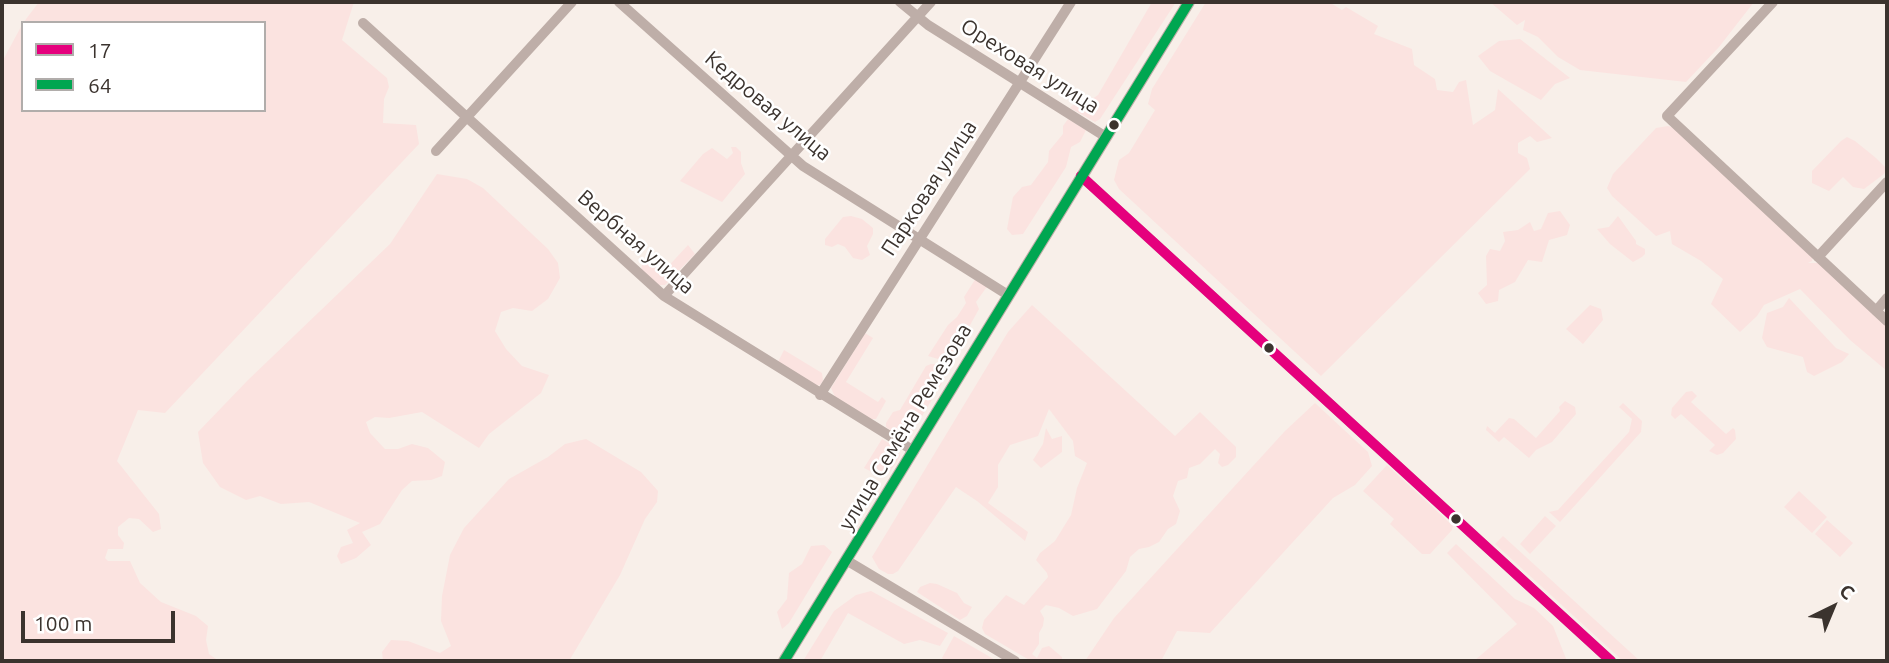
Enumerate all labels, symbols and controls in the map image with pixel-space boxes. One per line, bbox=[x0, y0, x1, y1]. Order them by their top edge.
street label: Ореховая улица bbox=[956, 13, 1104, 119]
legend bbox=[21, 21, 266, 112]
text: 17 bbox=[88, 38, 112, 62]
street label: Кедровая улица bbox=[700, 46, 836, 166]
text: 64 bbox=[88, 73, 112, 97]
street label: Парковая улица bbox=[876, 116, 982, 260]
unlabelled marker bbox=[1107, 118, 1121, 132]
street label: Вербная улица bbox=[573, 185, 699, 299]
street label: улица Семёна Ремезова bbox=[833, 319, 977, 535]
unlabelled marker bbox=[1262, 341, 1276, 355]
unlabelled marker bbox=[1449, 512, 1463, 526]
north arrow bbox=[1798, 572, 1868, 642]
text: С bbox=[1835, 579, 1859, 604]
scale bar bbox=[24, 596, 178, 640]
text: 100 m bbox=[34, 611, 92, 635]

